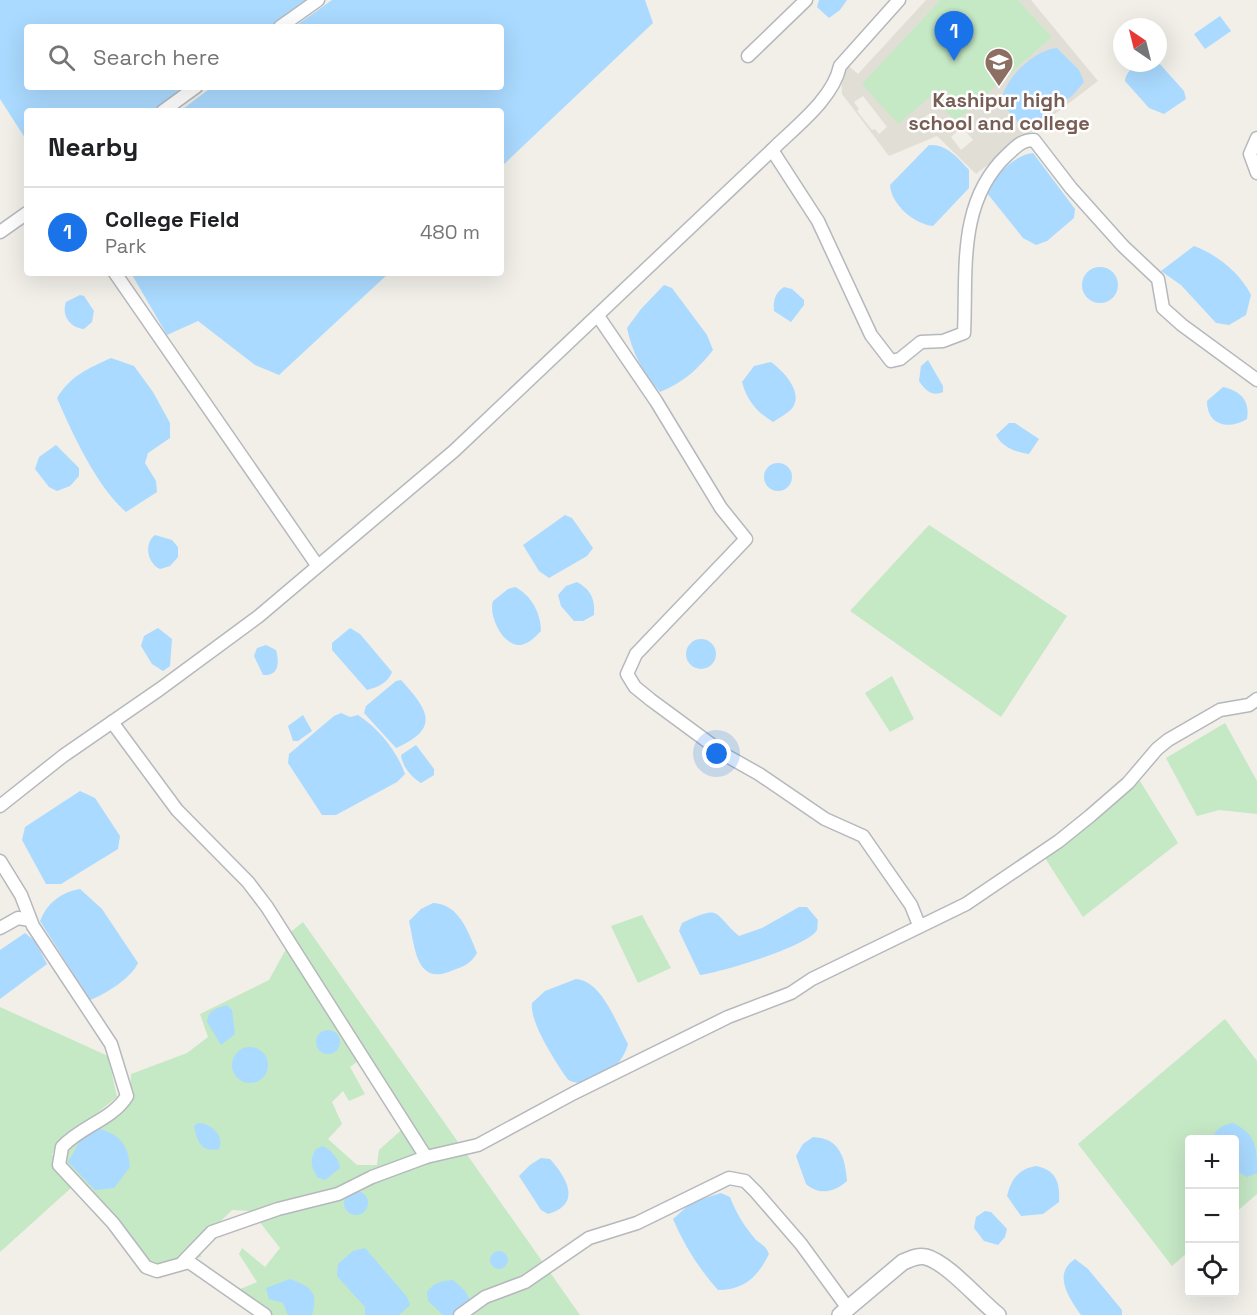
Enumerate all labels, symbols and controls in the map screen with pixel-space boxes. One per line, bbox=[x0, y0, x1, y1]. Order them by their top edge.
pin: 1 bbox=[934, 11, 974, 61]
north arrow bbox=[1113, 18, 1167, 72]
search box bbox=[24, 24, 504, 90]
icon: search bbox=[45, 41, 78, 74]
text: Search here bbox=[93, 43, 220, 71]
school or university icon: Kashipur high school and college bbox=[983, 46, 1015, 88]
place label: Kashipur high school and college bbox=[908, 87, 1090, 136]
text: Nearby bbox=[48, 130, 138, 164]
text: College Field bbox=[105, 205, 240, 233]
text: 1 bbox=[63, 219, 72, 245]
text: 480 m bbox=[420, 219, 480, 245]
text: Park bbox=[105, 233, 147, 259]
your location bbox=[702, 739, 731, 768]
map controls bbox=[1185, 1135, 1239, 1297]
button: + bbox=[1185, 1135, 1239, 1189]
button: − bbox=[1185, 1189, 1239, 1243]
button: locate bbox=[1185, 1243, 1239, 1297]

